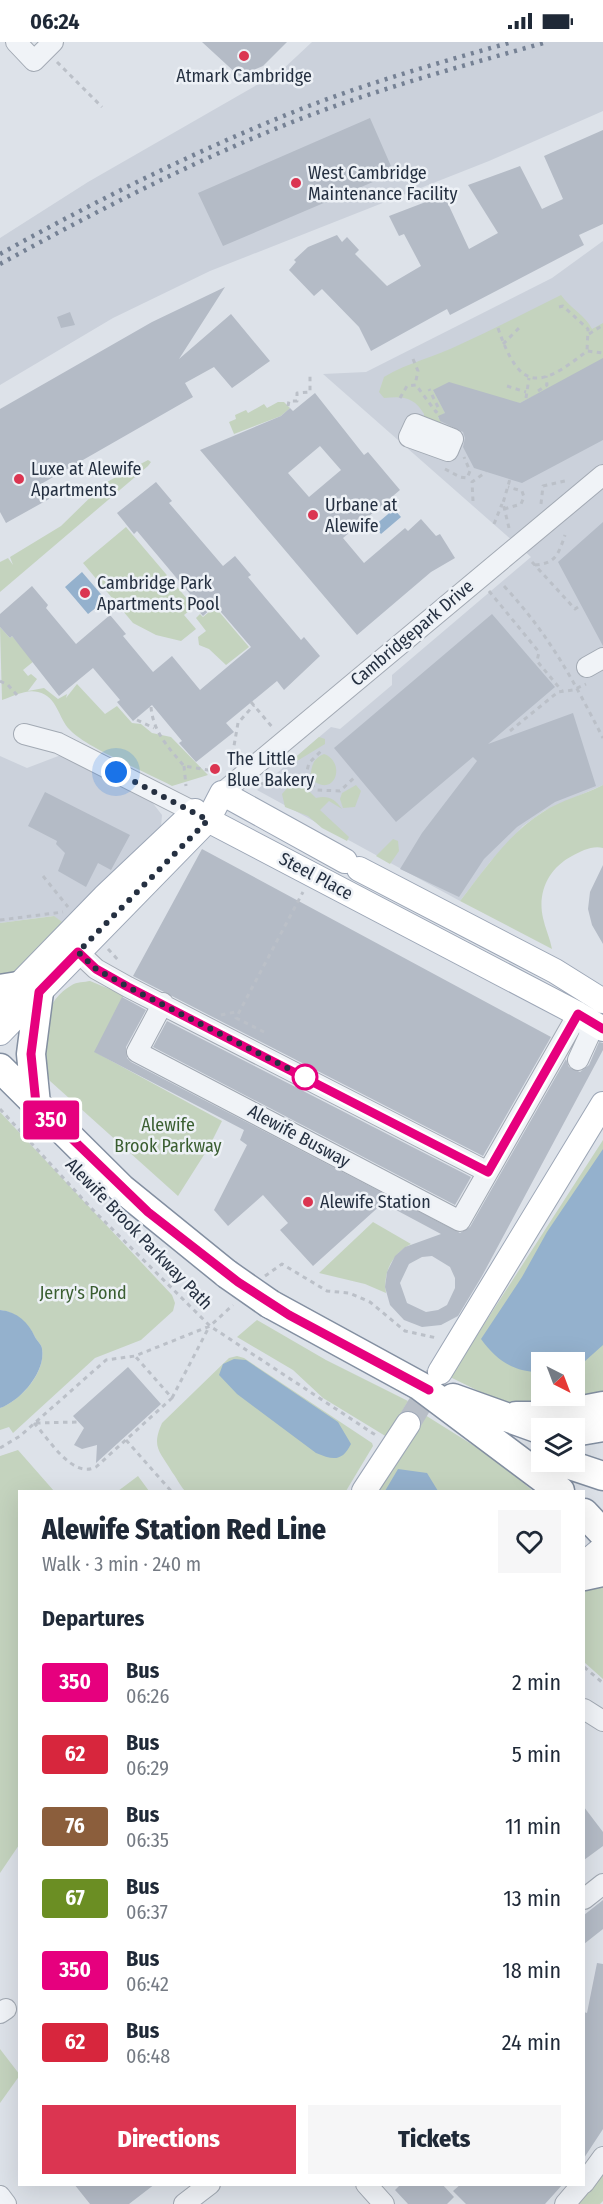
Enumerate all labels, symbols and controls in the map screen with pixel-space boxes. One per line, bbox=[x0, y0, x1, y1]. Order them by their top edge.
text: 06:24 bbox=[30, 8, 80, 35]
marker: Atmark Cambridge bbox=[237, 49, 251, 63]
place label: Atmark Cambridge bbox=[176, 65, 312, 87]
place label: West Cambridge Maintenance Facility bbox=[308, 162, 457, 205]
marker: West Cambridge Maintenance Facility bbox=[289, 176, 303, 190]
place label: Luxe at Alewife Apartments bbox=[31, 458, 142, 501]
marker: Luxe at Alewife Apartments bbox=[12, 472, 26, 486]
place label: Urbane at Alewife bbox=[325, 494, 398, 537]
marker: Urbane at Alewife bbox=[306, 508, 320, 522]
place label: Cambridge Park Apartments Pool bbox=[97, 572, 220, 615]
street label: Cambridgepark Drive bbox=[346, 575, 478, 691]
marker: Cambridge Park Apartments Pool bbox=[78, 586, 92, 600]
place label: The Little Blue Bakery bbox=[227, 748, 314, 791]
your location bbox=[101, 757, 131, 787]
marker: The Little Blue Bakery bbox=[208, 762, 222, 776]
street label: Steel Place bbox=[275, 847, 357, 905]
unlabelled marker bbox=[292, 1064, 318, 1090]
line badge: 350 bbox=[16, 1100, 86, 1140]
street label: Alewife Busway bbox=[244, 1100, 354, 1172]
text: 350 bbox=[35, 1107, 67, 1133]
park label: Alewife Brook Parkway bbox=[114, 1114, 222, 1157]
street label: Alewife Brook Parkway Path bbox=[61, 1154, 217, 1314]
place label: Alewife Station bbox=[320, 1191, 431, 1213]
marker: Alewife Station bbox=[301, 1195, 315, 1209]
park label: Jerry's Pond bbox=[39, 1282, 127, 1304]
north arrow bbox=[531, 1352, 585, 1406]
map controls bbox=[531, 1352, 585, 1472]
button: layers bbox=[531, 1418, 585, 1472]
button: heart bbox=[498, 1510, 561, 1573]
text: Alewife Station Red Line bbox=[42, 1513, 326, 1546]
text: Walk · 3 min · 240 m bbox=[42, 1552, 201, 1576]
text: Departures bbox=[42, 1605, 144, 1632]
text: Bus bbox=[126, 1657, 159, 1684]
text: 350 bbox=[59, 1669, 91, 1695]
text: 2 min bbox=[512, 1669, 561, 1696]
text: 06:26 bbox=[126, 1684, 169, 1708]
text: Bus bbox=[126, 1729, 159, 1756]
text: 62 bbox=[65, 1741, 85, 1767]
text: 5 min bbox=[512, 1741, 561, 1768]
text: 06:29 bbox=[126, 1756, 169, 1780]
text: Bus bbox=[126, 1801, 159, 1828]
text: 76 bbox=[65, 1813, 85, 1839]
text: 11 min bbox=[505, 1813, 561, 1840]
text: 06:35 bbox=[126, 1828, 169, 1852]
text: Bus bbox=[126, 1873, 159, 1900]
text: 67 bbox=[65, 1885, 85, 1911]
text: 13 min bbox=[503, 1885, 561, 1912]
text: 06:37 bbox=[126, 1900, 168, 1924]
text: Bus bbox=[126, 1945, 159, 1972]
text: 350 bbox=[59, 1957, 91, 1983]
text: 18 min bbox=[502, 1957, 561, 1984]
text: 06:42 bbox=[126, 1972, 169, 1996]
text: Bus bbox=[126, 2017, 159, 2044]
text: 62 bbox=[65, 2029, 85, 2055]
text: 24 min bbox=[502, 2029, 561, 2056]
text: 06:48 bbox=[126, 2044, 170, 2068]
button: Directions bbox=[42, 2105, 296, 2174]
button: Tickets bbox=[308, 2105, 561, 2174]

